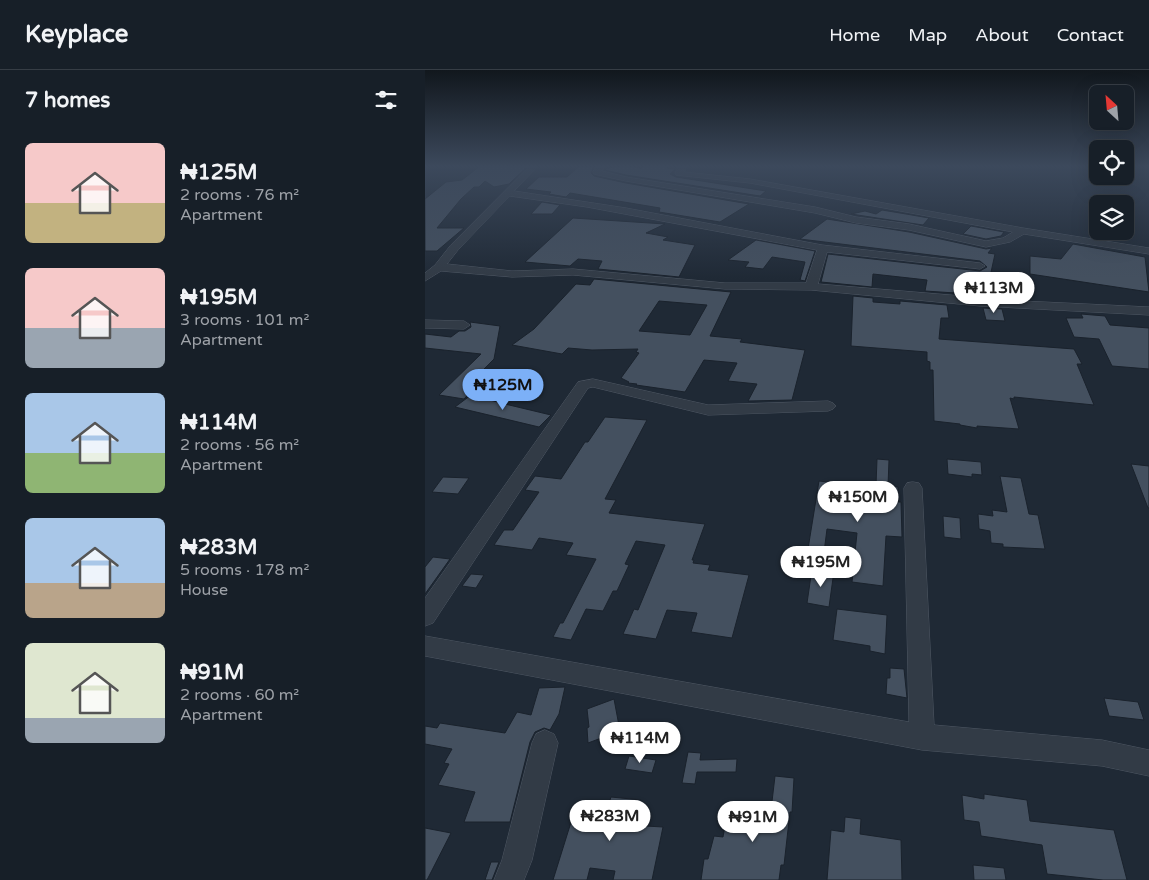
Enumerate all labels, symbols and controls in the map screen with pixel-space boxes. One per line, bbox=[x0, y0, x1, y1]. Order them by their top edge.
text: Keyplace bbox=[25, 20, 128, 49]
text: Home bbox=[829, 24, 880, 46]
text: Map bbox=[908, 24, 947, 46]
text: About bbox=[975, 24, 1029, 46]
text: Contact bbox=[1057, 24, 1124, 46]
north arrow bbox=[1089, 85, 1134, 130]
map controls bbox=[1089, 85, 1134, 240]
icon: filters bbox=[372, 86, 400, 114]
text: 7 homes bbox=[25, 88, 110, 113]
button: locate bbox=[1089, 140, 1134, 185]
text: ₦125M bbox=[180, 160, 257, 185]
icon: home bbox=[65, 163, 125, 223]
text: 2 rooms · 76 m² bbox=[180, 185, 299, 205]
button: layers bbox=[1089, 195, 1134, 240]
text: Apartment bbox=[180, 205, 263, 225]
pin: ₦113M bbox=[959, 272, 1029, 314]
text: ₦113M bbox=[964, 278, 1024, 298]
text: ₦195M bbox=[180, 285, 257, 310]
icon: home bbox=[65, 288, 125, 348]
text: 3 rooms · 101 m² bbox=[180, 310, 309, 330]
text: Apartment bbox=[180, 330, 263, 350]
pin: ₦125M bbox=[468, 368, 538, 411]
text: ₦125M bbox=[473, 375, 533, 395]
text: ₦114M bbox=[180, 410, 257, 435]
icon: home bbox=[65, 413, 125, 473]
text: 2 rooms · 56 m² bbox=[180, 435, 299, 455]
text: Apartment bbox=[180, 455, 263, 475]
pin: ₦150M bbox=[823, 480, 893, 523]
text: ₦150M bbox=[828, 487, 888, 507]
text: ₦283M bbox=[180, 535, 257, 560]
icon: home bbox=[65, 538, 125, 598]
pin: ₦195M bbox=[786, 546, 856, 588]
text: ₦195M bbox=[791, 552, 851, 572]
text: 5 rooms · 178 m² bbox=[180, 560, 309, 580]
text: House bbox=[180, 580, 228, 600]
text: ₦91M bbox=[180, 660, 244, 685]
icon: home bbox=[65, 663, 125, 723]
text: 2 rooms · 60 m² bbox=[180, 685, 299, 705]
text: Apartment bbox=[180, 705, 263, 725]
pin: ₦114M bbox=[605, 722, 675, 764]
text: ₦114M bbox=[610, 728, 670, 748]
pin: ₦283M bbox=[575, 800, 645, 842]
pin: ₦91M bbox=[723, 800, 783, 843]
text: ₦283M bbox=[580, 806, 640, 826]
text: ₦91M bbox=[729, 807, 777, 827]

